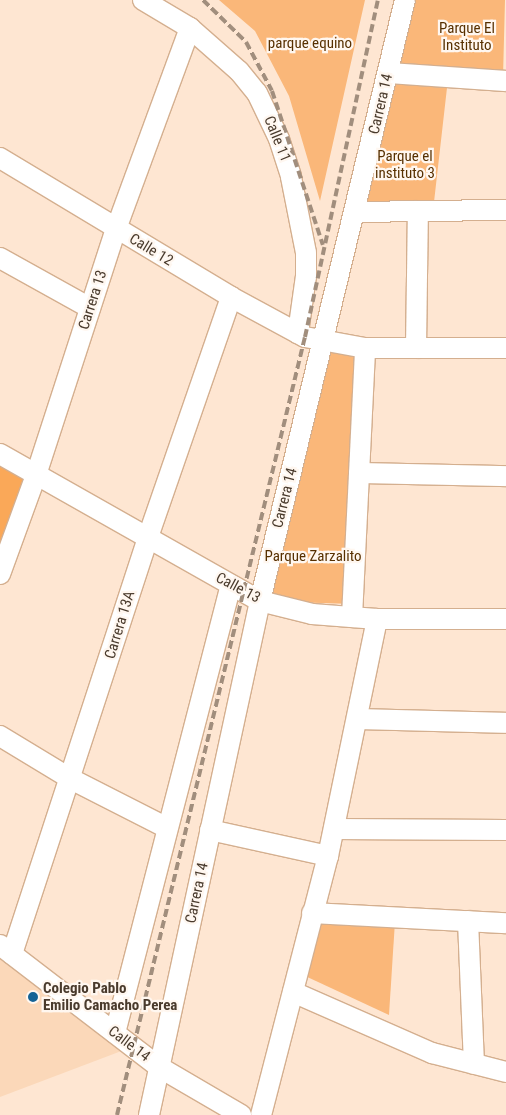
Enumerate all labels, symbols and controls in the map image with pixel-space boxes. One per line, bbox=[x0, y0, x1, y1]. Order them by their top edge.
park label: Parque El Instituto bbox=[439, 19, 495, 54]
park label: parque equino bbox=[268, 35, 352, 53]
street label: Carrera 14 bbox=[365, 72, 397, 136]
street label: Calle 11 bbox=[260, 113, 294, 165]
park label: Parque el instituto 3 bbox=[375, 147, 435, 182]
street label: Calle 12 bbox=[126, 230, 176, 270]
street label: Carrera 13 bbox=[75, 268, 111, 332]
street label: Carrera 14 bbox=[269, 466, 301, 530]
park label: Parque Zarzalito bbox=[264, 548, 362, 566]
street label: Calle 13 bbox=[213, 569, 263, 607]
street label: Carrera 13A bbox=[101, 589, 139, 661]
street label: Carrera 14 bbox=[182, 861, 212, 925]
place label: Colegio Pablo Emilio Camacho Perea bbox=[43, 979, 177, 1014]
marker: Colegio Pablo Emilio Camacho Perea bbox=[27, 991, 39, 1003]
street label: Calle 14 bbox=[104, 1022, 154, 1066]

